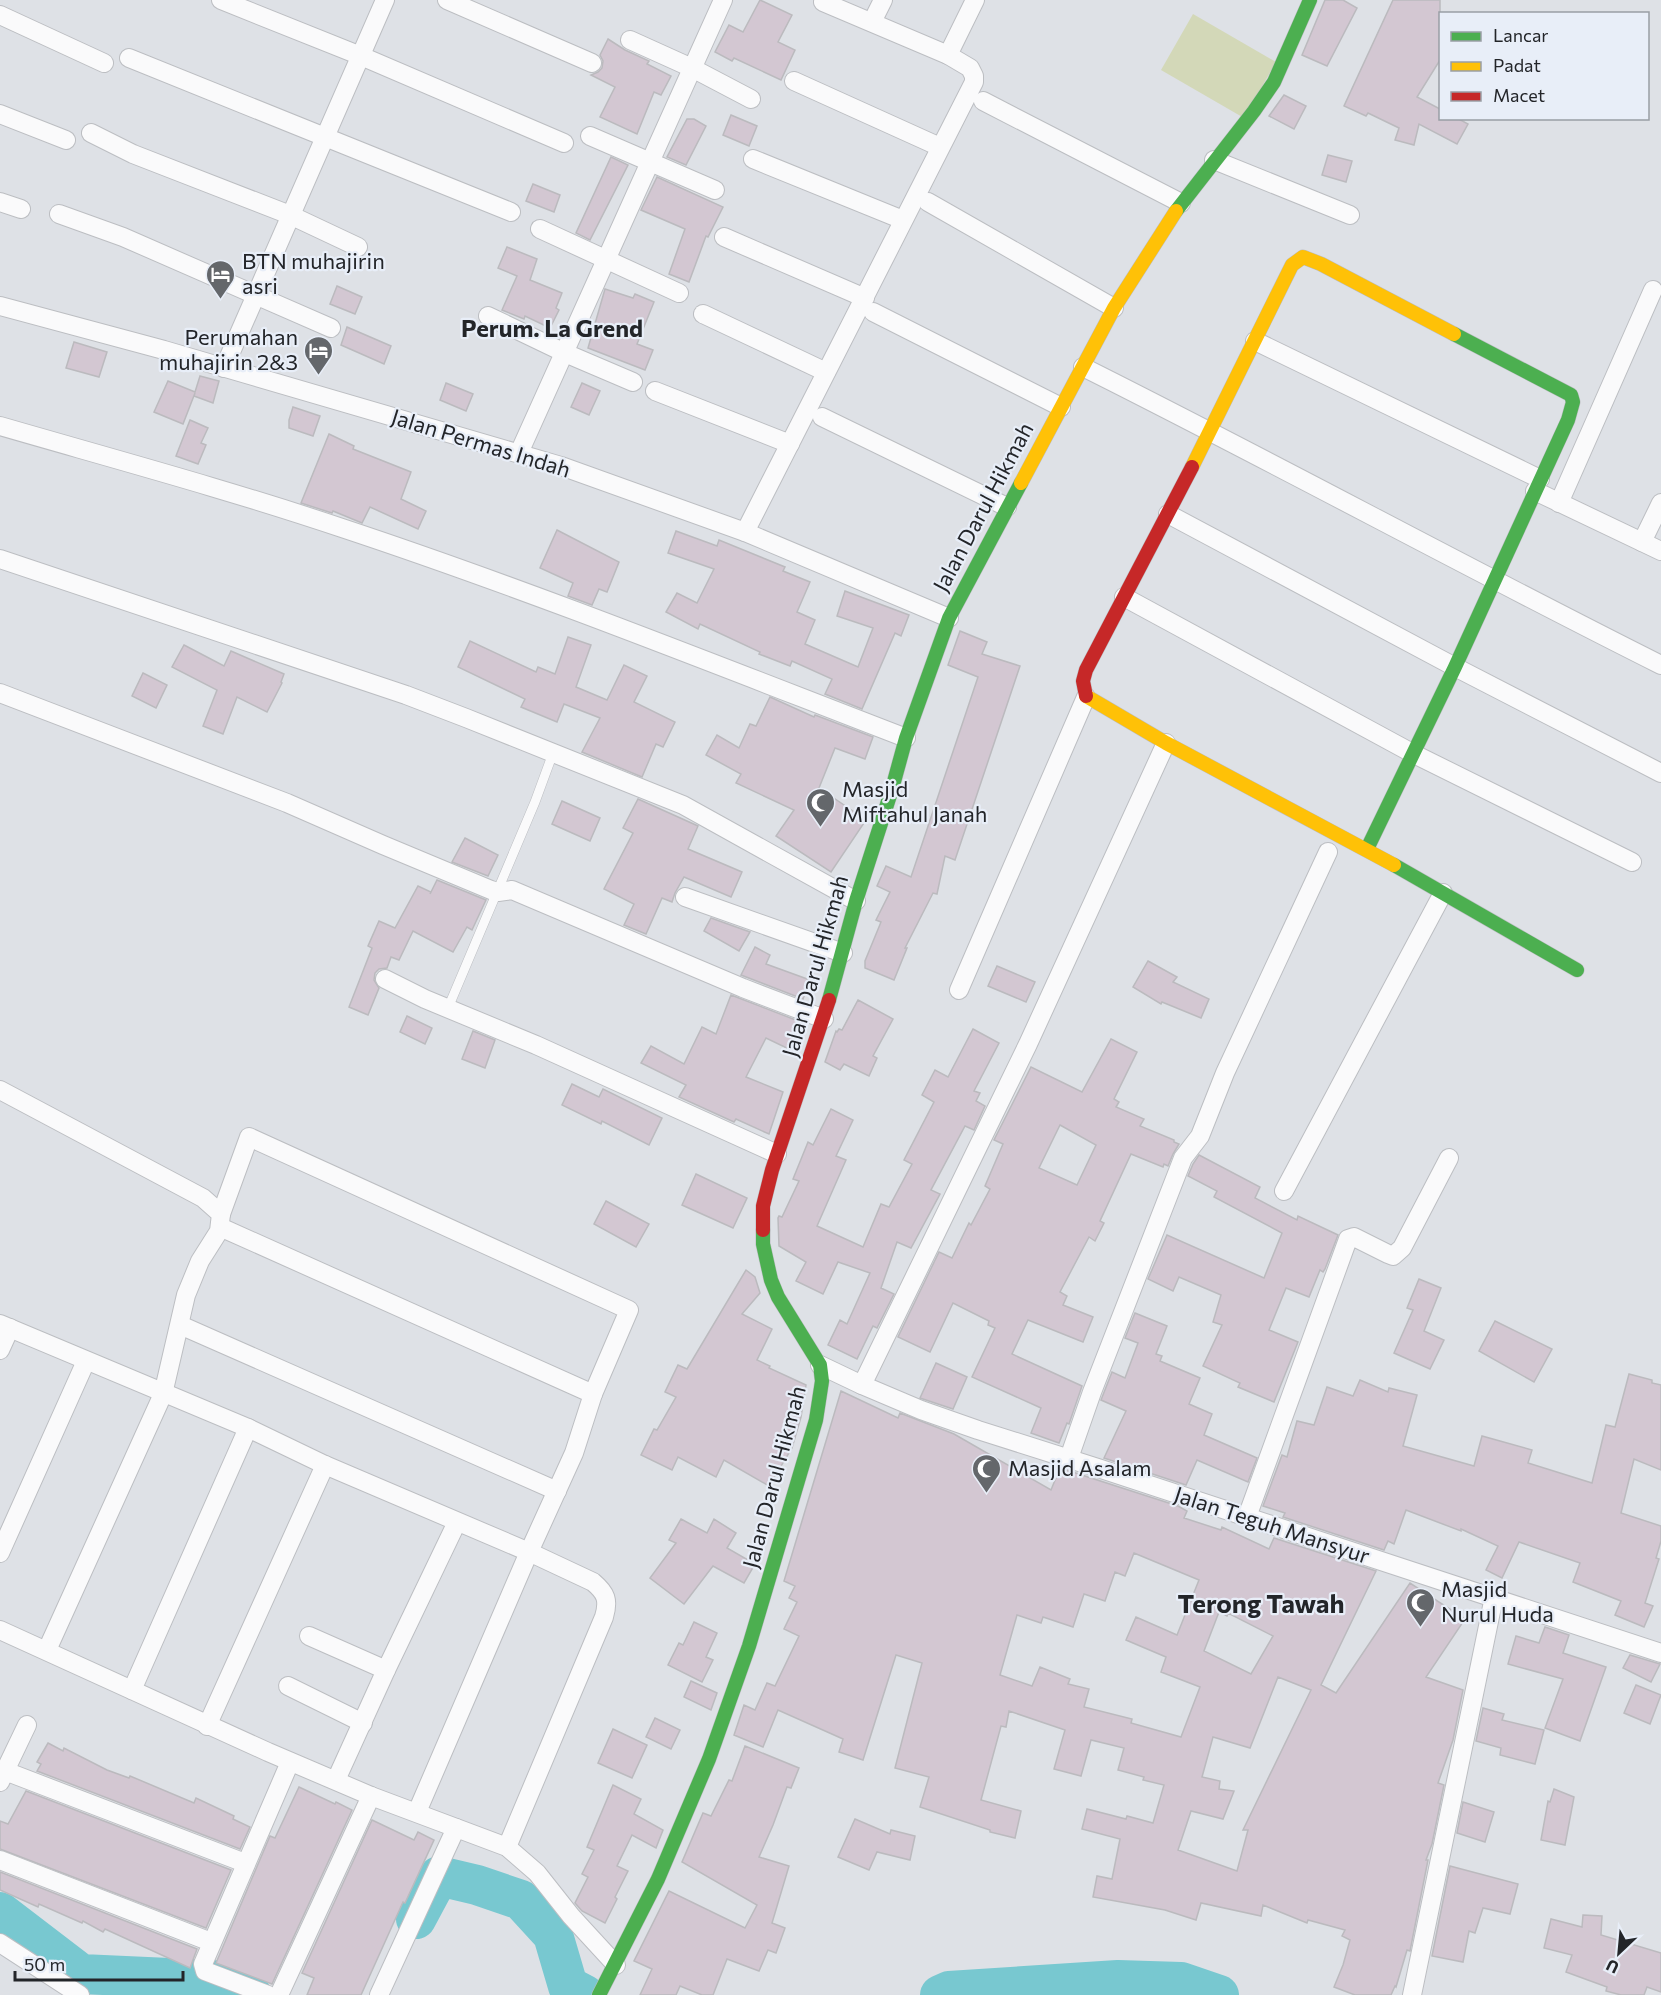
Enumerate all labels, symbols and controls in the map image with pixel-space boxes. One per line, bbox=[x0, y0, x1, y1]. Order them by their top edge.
legend bbox=[1439, 12, 1649, 120]
text: Lancar bbox=[1493, 24, 1549, 46]
text: Padat bbox=[1493, 54, 1541, 76]
text: Macet bbox=[1493, 84, 1545, 106]
place label: BTN muhajirin asri bbox=[242, 247, 385, 299]
hotel icon: BTN muhajirin asri bbox=[205, 258, 237, 300]
district label: Perum. La Grend bbox=[461, 313, 643, 342]
place label: Perumahan muhajirin 2&3 bbox=[159, 323, 298, 375]
hotel icon: Perumahan muhajirin 2&3 bbox=[303, 334, 335, 376]
street label: Jalan Permas Indah bbox=[388, 402, 574, 483]
street label: Jalan Darul Hikmah bbox=[927, 418, 1039, 596]
place label: Masjid Miftahul Janah bbox=[842, 775, 987, 827]
mosque icon: Masjid Miftahul Janah bbox=[805, 786, 837, 828]
street label: Jalan Darul Hikmah bbox=[776, 872, 853, 1060]
street label: Jalan Darul Hikmah bbox=[736, 1383, 811, 1571]
mosque icon: Masjid Asalam bbox=[971, 1452, 1003, 1494]
place label: Masjid Asalam bbox=[1008, 1454, 1152, 1481]
street label: Jalan Teguh Mansyur bbox=[1171, 1480, 1374, 1569]
place label: Masjid Nurul Huda bbox=[1441, 1575, 1554, 1627]
mosque icon: Masjid Nurul Huda bbox=[1404, 1586, 1436, 1628]
district label: Terong Tawah bbox=[1177, 1587, 1345, 1618]
north arrow bbox=[1589, 1923, 1649, 1983]
scale bar bbox=[15, 1944, 183, 1982]
text: 50 m bbox=[24, 1953, 65, 1975]
text: U bbox=[1603, 1956, 1622, 1978]

